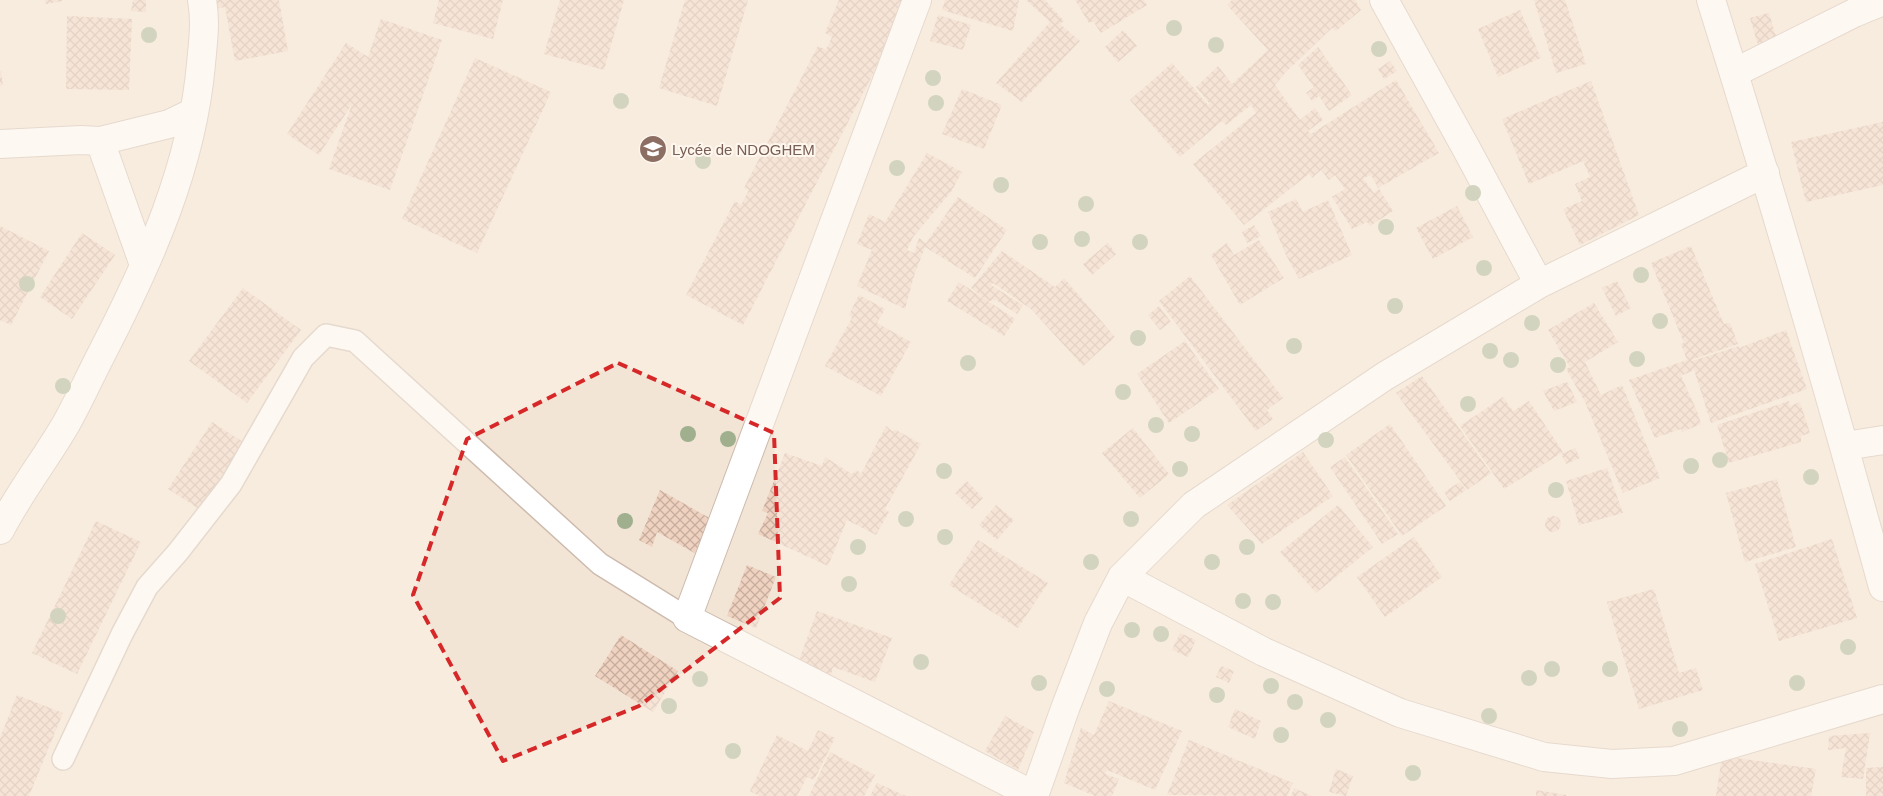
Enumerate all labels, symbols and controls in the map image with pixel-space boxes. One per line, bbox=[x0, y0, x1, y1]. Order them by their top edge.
school or university icon: Lycée de NDOGHEM bbox=[638, 134, 668, 164]
place label: Lycée de NDOGHEM bbox=[672, 141, 815, 158]

